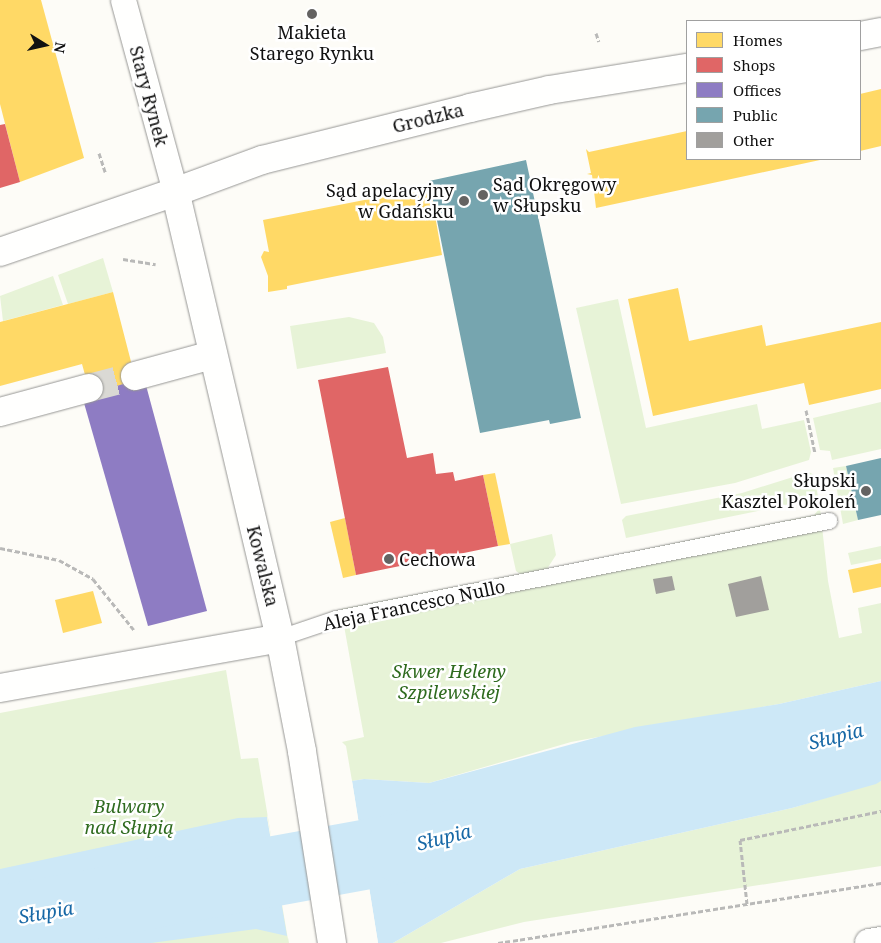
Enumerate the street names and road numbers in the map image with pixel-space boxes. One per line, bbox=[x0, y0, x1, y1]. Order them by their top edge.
street label: Stary Rynek bbox=[125, 43, 173, 149]
street label: Grodzka bbox=[390, 99, 466, 137]
street label: Kowalska bbox=[243, 523, 283, 609]
street label: Aleja Francesco Nullo bbox=[321, 575, 507, 635]

